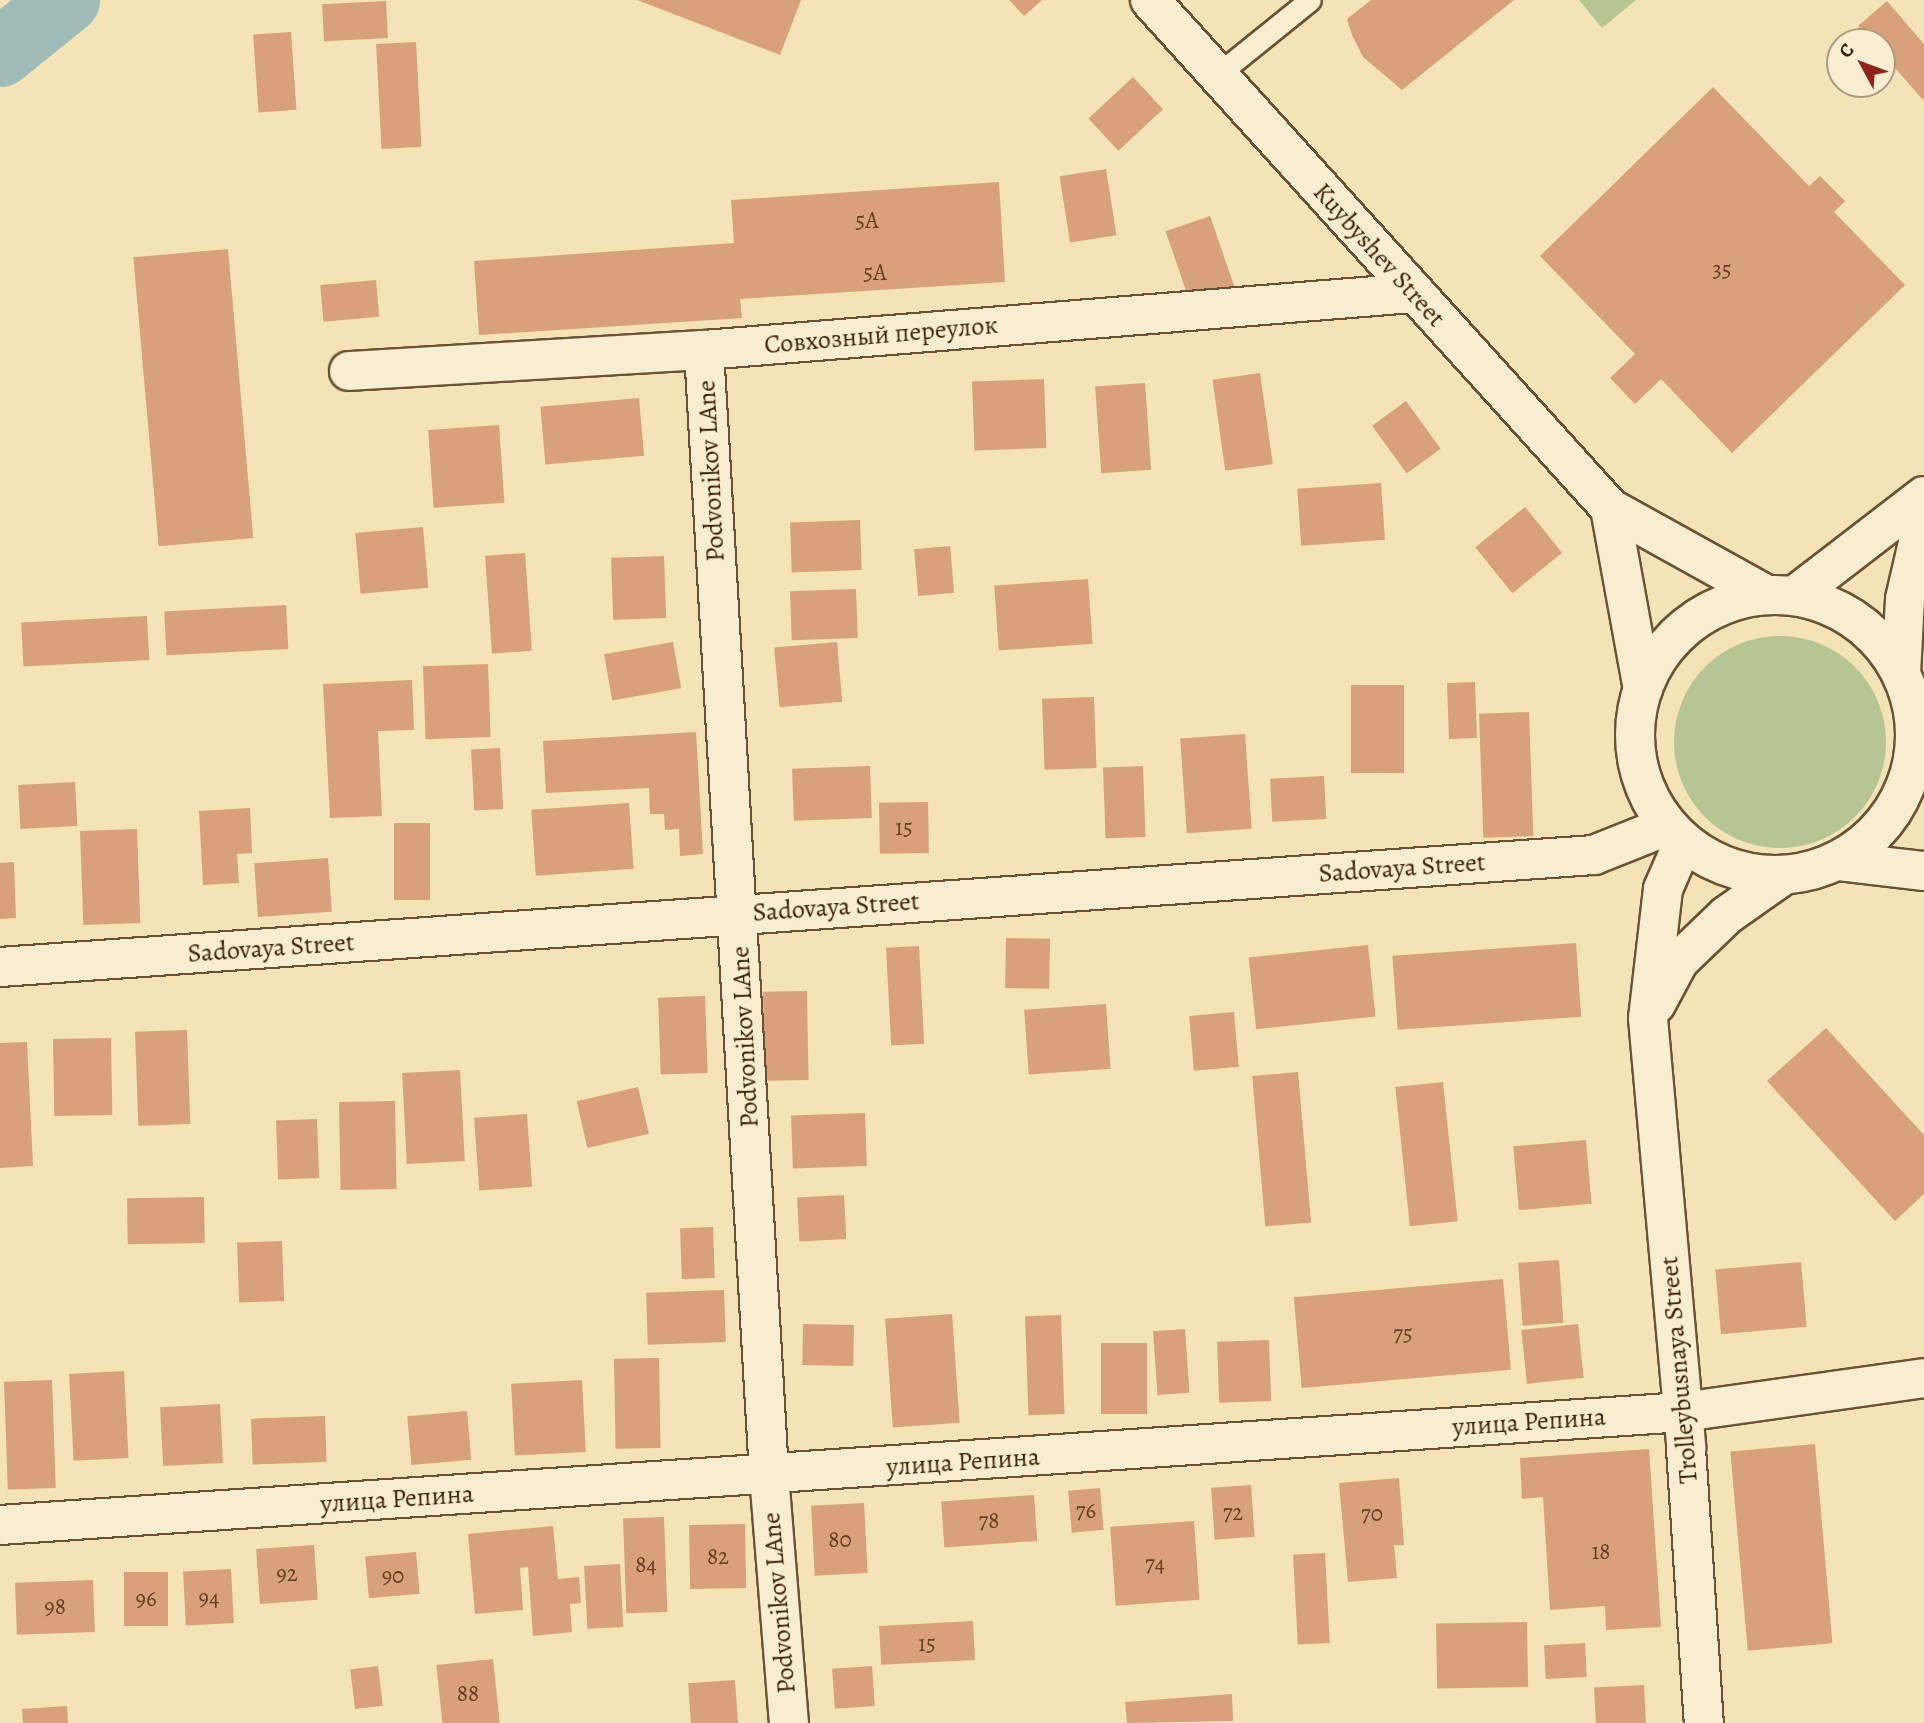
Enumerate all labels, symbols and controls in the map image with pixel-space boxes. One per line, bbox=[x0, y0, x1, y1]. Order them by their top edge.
north arrow bbox=[1826, 28, 1896, 98]
text: С bbox=[1833, 38, 1860, 63]
street label: Kuybyshev Street bbox=[1306, 177, 1452, 333]
house number: 5А bbox=[855, 207, 879, 235]
house number: 35 bbox=[1712, 256, 1732, 284]
house number: 5А bbox=[863, 259, 887, 287]
street label: Совхозный переулок bbox=[763, 309, 999, 361]
street label: Podvonikov LAne bbox=[691, 379, 731, 563]
house number: 15 bbox=[895, 814, 913, 842]
street label: Sadovaya Street bbox=[1318, 847, 1486, 889]
street label: Sadovaya Street bbox=[752, 886, 920, 928]
street label: Sadovaya Street bbox=[187, 927, 355, 969]
street label: Podvonikov LAne bbox=[725, 945, 765, 1129]
street label: Trolleybusnaya Street bbox=[1654, 1255, 1704, 1485]
house number: 75 bbox=[1393, 1320, 1413, 1348]
street label: улица Репина bbox=[1451, 1401, 1607, 1443]
street label: улица Репина bbox=[885, 1441, 1041, 1483]
street label: улица Репина bbox=[319, 1478, 475, 1520]
house number: 76 bbox=[1076, 1497, 1096, 1525]
house number: 72 bbox=[1223, 1499, 1243, 1527]
house number: 70 bbox=[1361, 1500, 1383, 1528]
house number: 78 bbox=[979, 1507, 999, 1535]
street label: Podvonikov LAne bbox=[756, 1511, 802, 1695]
house number: 80 bbox=[828, 1526, 852, 1554]
house number: 18 bbox=[1591, 1538, 1611, 1566]
house number: 82 bbox=[707, 1543, 729, 1571]
house number: 74 bbox=[1145, 1550, 1165, 1578]
house number: 84 bbox=[635, 1551, 657, 1579]
house number: 92 bbox=[276, 1560, 298, 1588]
house number: 90 bbox=[382, 1562, 404, 1590]
house number: 94 bbox=[199, 1584, 219, 1612]
house number: 96 bbox=[135, 1585, 157, 1613]
house number: 98 bbox=[44, 1593, 66, 1621]
house number: 15 bbox=[918, 1630, 936, 1658]
house number: 88 bbox=[457, 1680, 479, 1708]

